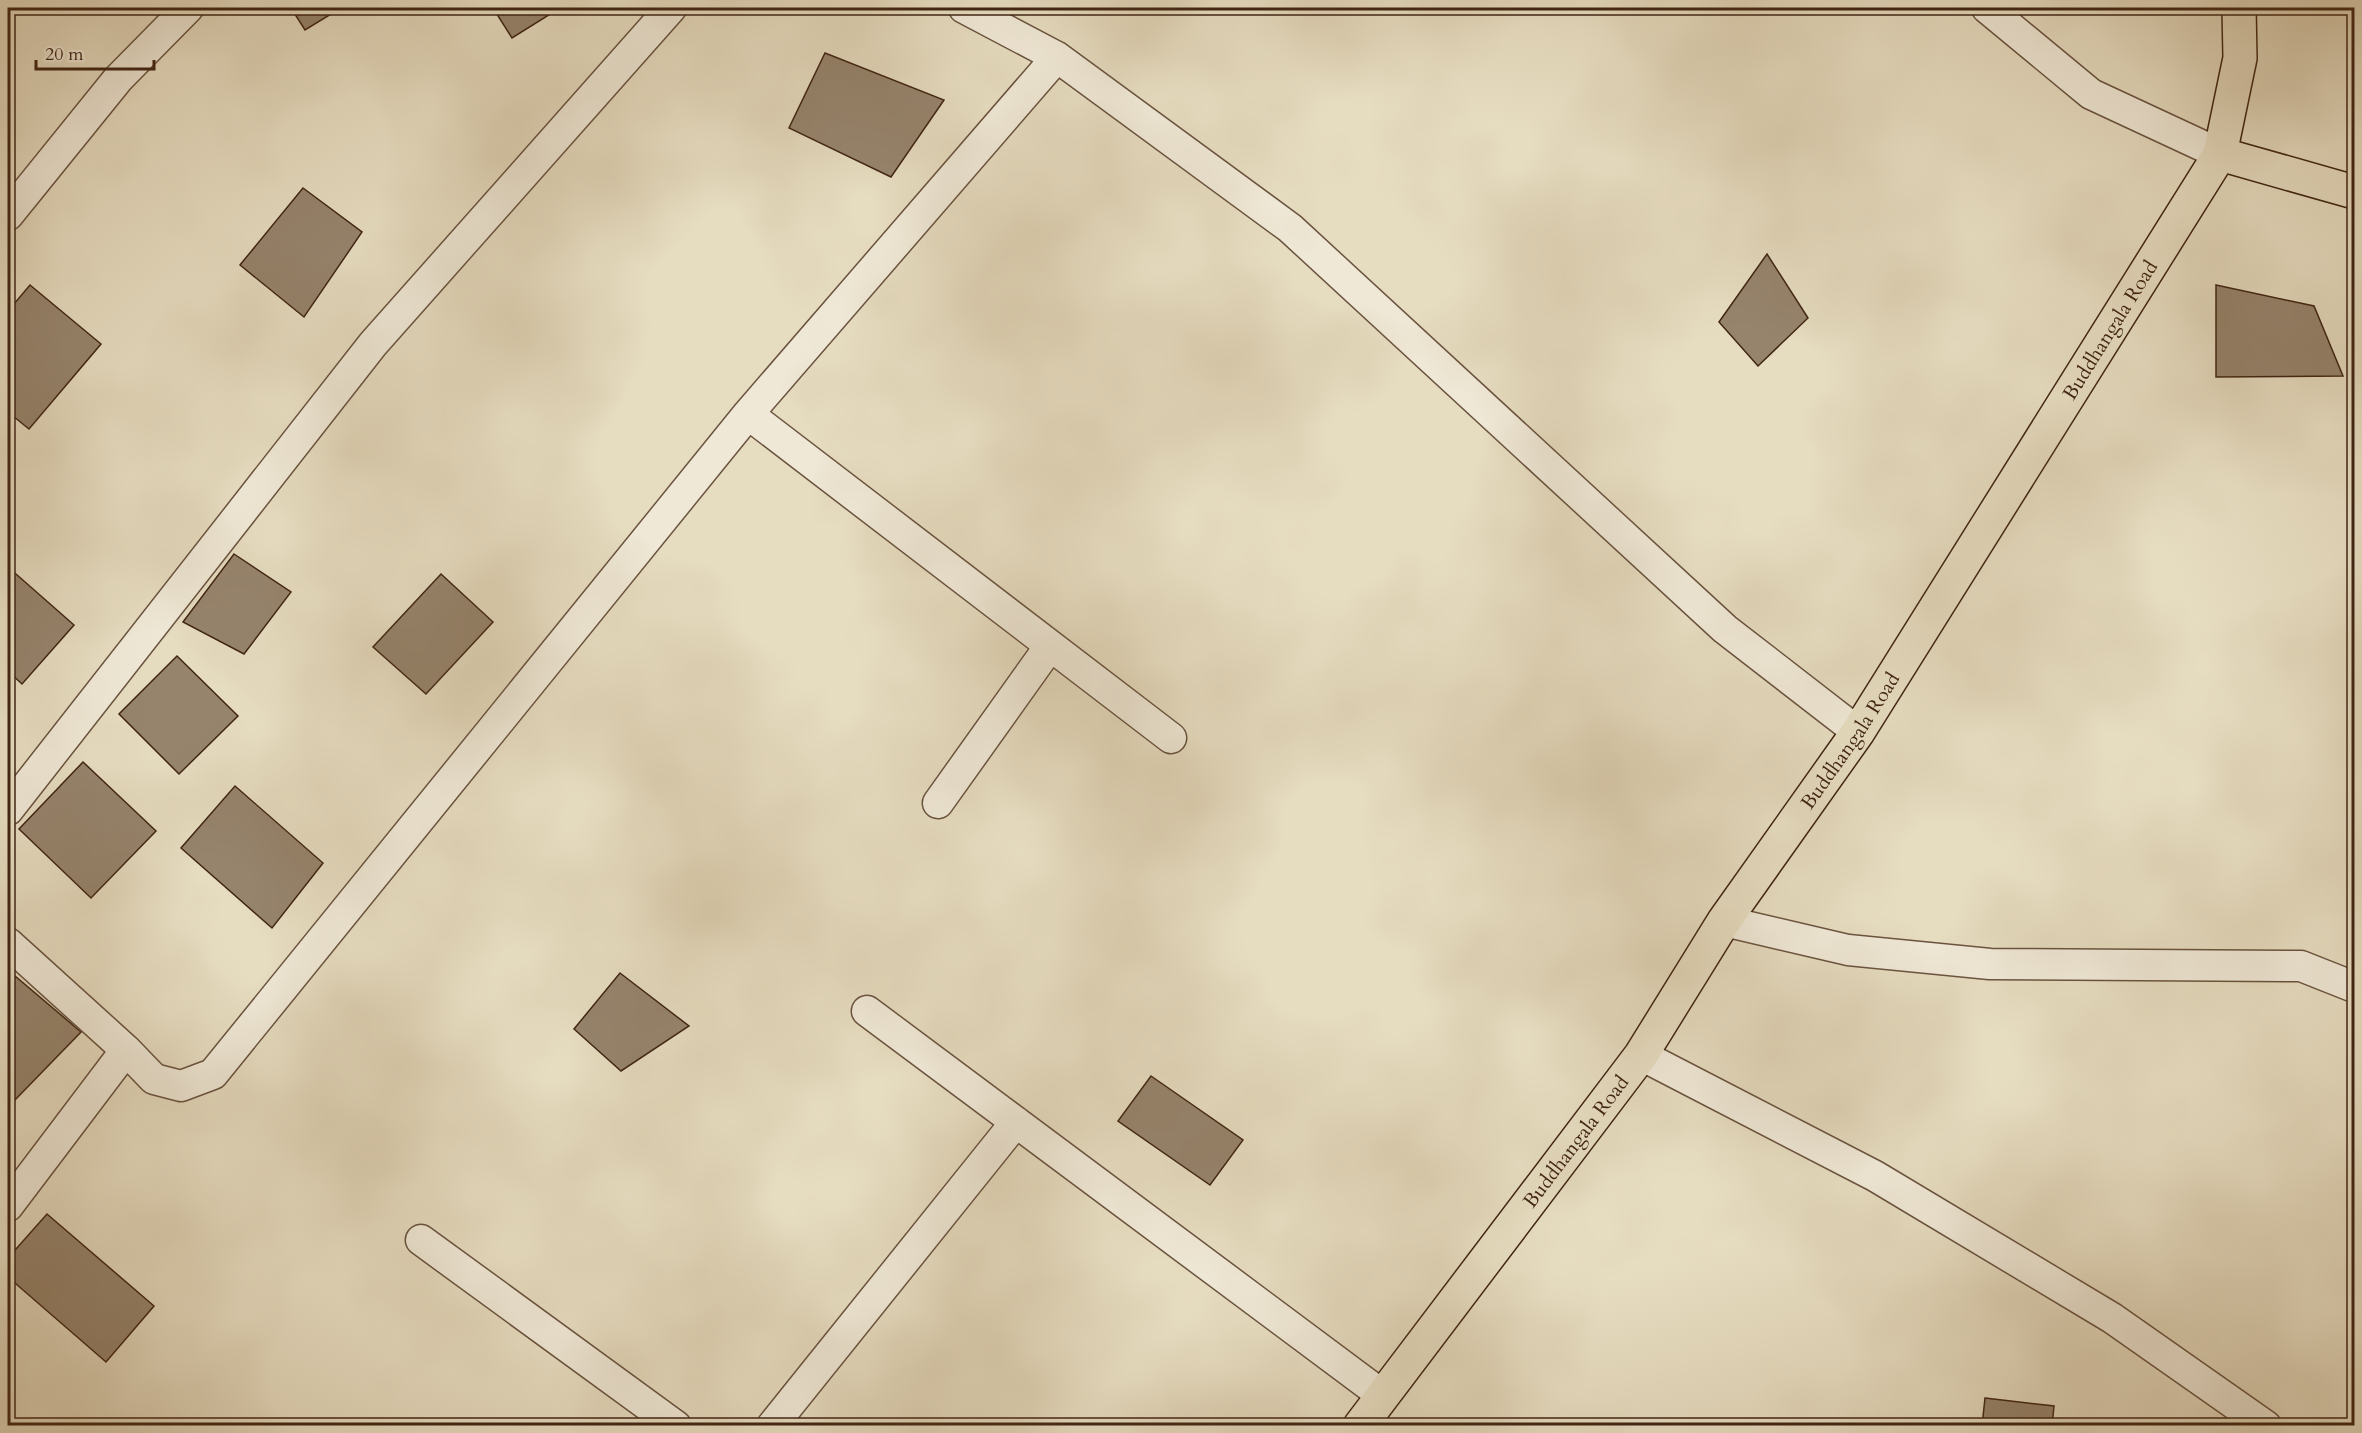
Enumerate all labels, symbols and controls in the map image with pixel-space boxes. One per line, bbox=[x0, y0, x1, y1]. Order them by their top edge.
scale bar bbox=[36, 33, 154, 71]
text: 20 m bbox=[45, 42, 84, 67]
street label: Buddhangala Road bbox=[2056, 255, 2164, 405]
street label: Buddhangala Road bbox=[1794, 667, 1906, 815]
street label: Buddhangala Road bbox=[1517, 1069, 1635, 1213]

